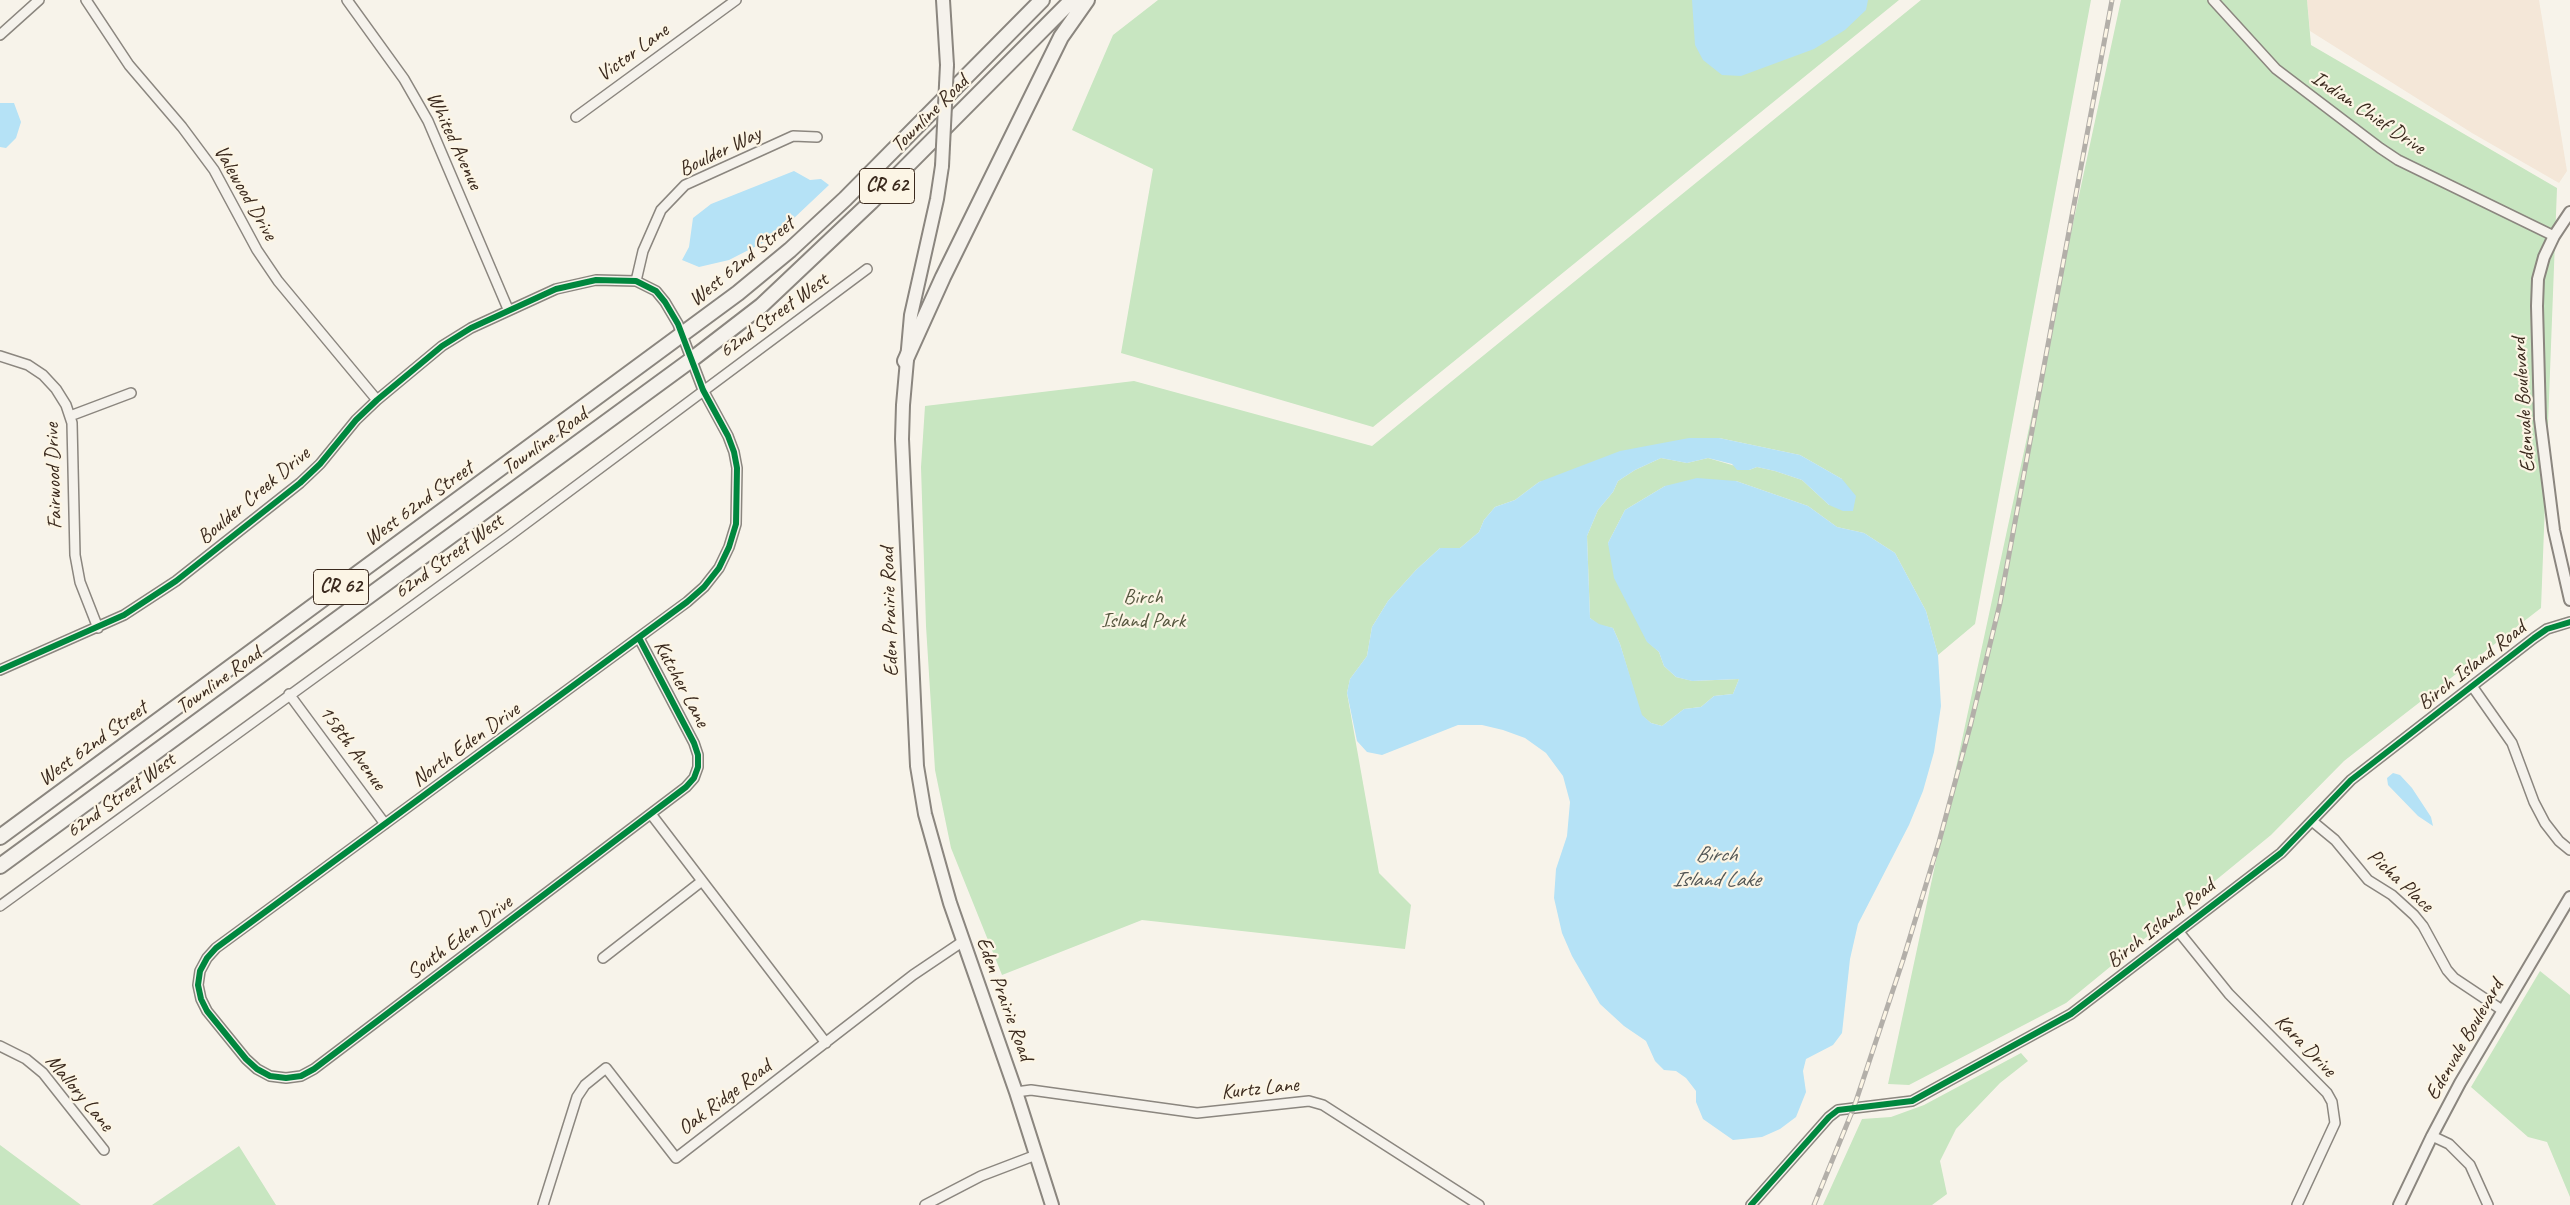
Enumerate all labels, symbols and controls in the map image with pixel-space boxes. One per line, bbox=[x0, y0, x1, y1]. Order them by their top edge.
street label: Victor Lane bbox=[592, 18, 674, 88]
street label: Indian Chief Drive bbox=[2306, 66, 2430, 160]
street label: Townline Road bbox=[886, 70, 974, 158]
street label: Whited Avenue bbox=[420, 88, 488, 194]
street label: Boulder Way bbox=[675, 121, 765, 183]
street label: Valewood Drive bbox=[208, 141, 282, 245]
road number: CR 62 bbox=[860, 168, 914, 204]
street label: West 62nd Street bbox=[684, 212, 800, 312]
street label: 62nd Street West bbox=[715, 268, 833, 364]
street label: Edenvale Boulevard bbox=[2507, 337, 2541, 473]
street label: Townline Road bbox=[497, 403, 593, 481]
street label: Fairwood Drive bbox=[40, 422, 68, 530]
street label: Boulder Creek Drive bbox=[193, 442, 315, 550]
street label: West 62nd Street bbox=[360, 456, 478, 552]
street label: 62nd Street West bbox=[390, 509, 508, 605]
street label: Eden Prairie Road bbox=[875, 547, 905, 677]
road number: CR 62 bbox=[314, 570, 368, 604]
park label: Birch Island Park bbox=[1101, 584, 1185, 634]
street label: Birch Island Road bbox=[2413, 616, 2531, 716]
street label: Kutcher Lane bbox=[648, 636, 714, 732]
street label: Townline Road bbox=[171, 642, 267, 720]
street label: West 62nd Street bbox=[34, 696, 152, 792]
street label: North Eden Drive bbox=[407, 697, 525, 793]
street label: 158th Avenue bbox=[313, 701, 391, 795]
street label: 62nd Street West bbox=[62, 748, 180, 844]
water label: Birch Island Lake bbox=[1672, 842, 1760, 894]
street label: Picha Place bbox=[2362, 844, 2438, 918]
street label: Birch Island Road bbox=[2102, 874, 2220, 974]
street label: South Eden Drive bbox=[402, 890, 518, 986]
street label: Eden Prairie Road bbox=[970, 934, 1038, 1064]
street label: Edenvale Boulevard bbox=[2420, 975, 2510, 1105]
street label: Kara Drive bbox=[2269, 1009, 2341, 1083]
street label: Mallory Lane bbox=[39, 1049, 119, 1137]
street label: Oak Ridge Road bbox=[673, 1055, 777, 1141]
street label: Kurtz Lane bbox=[1220, 1072, 1300, 1106]

